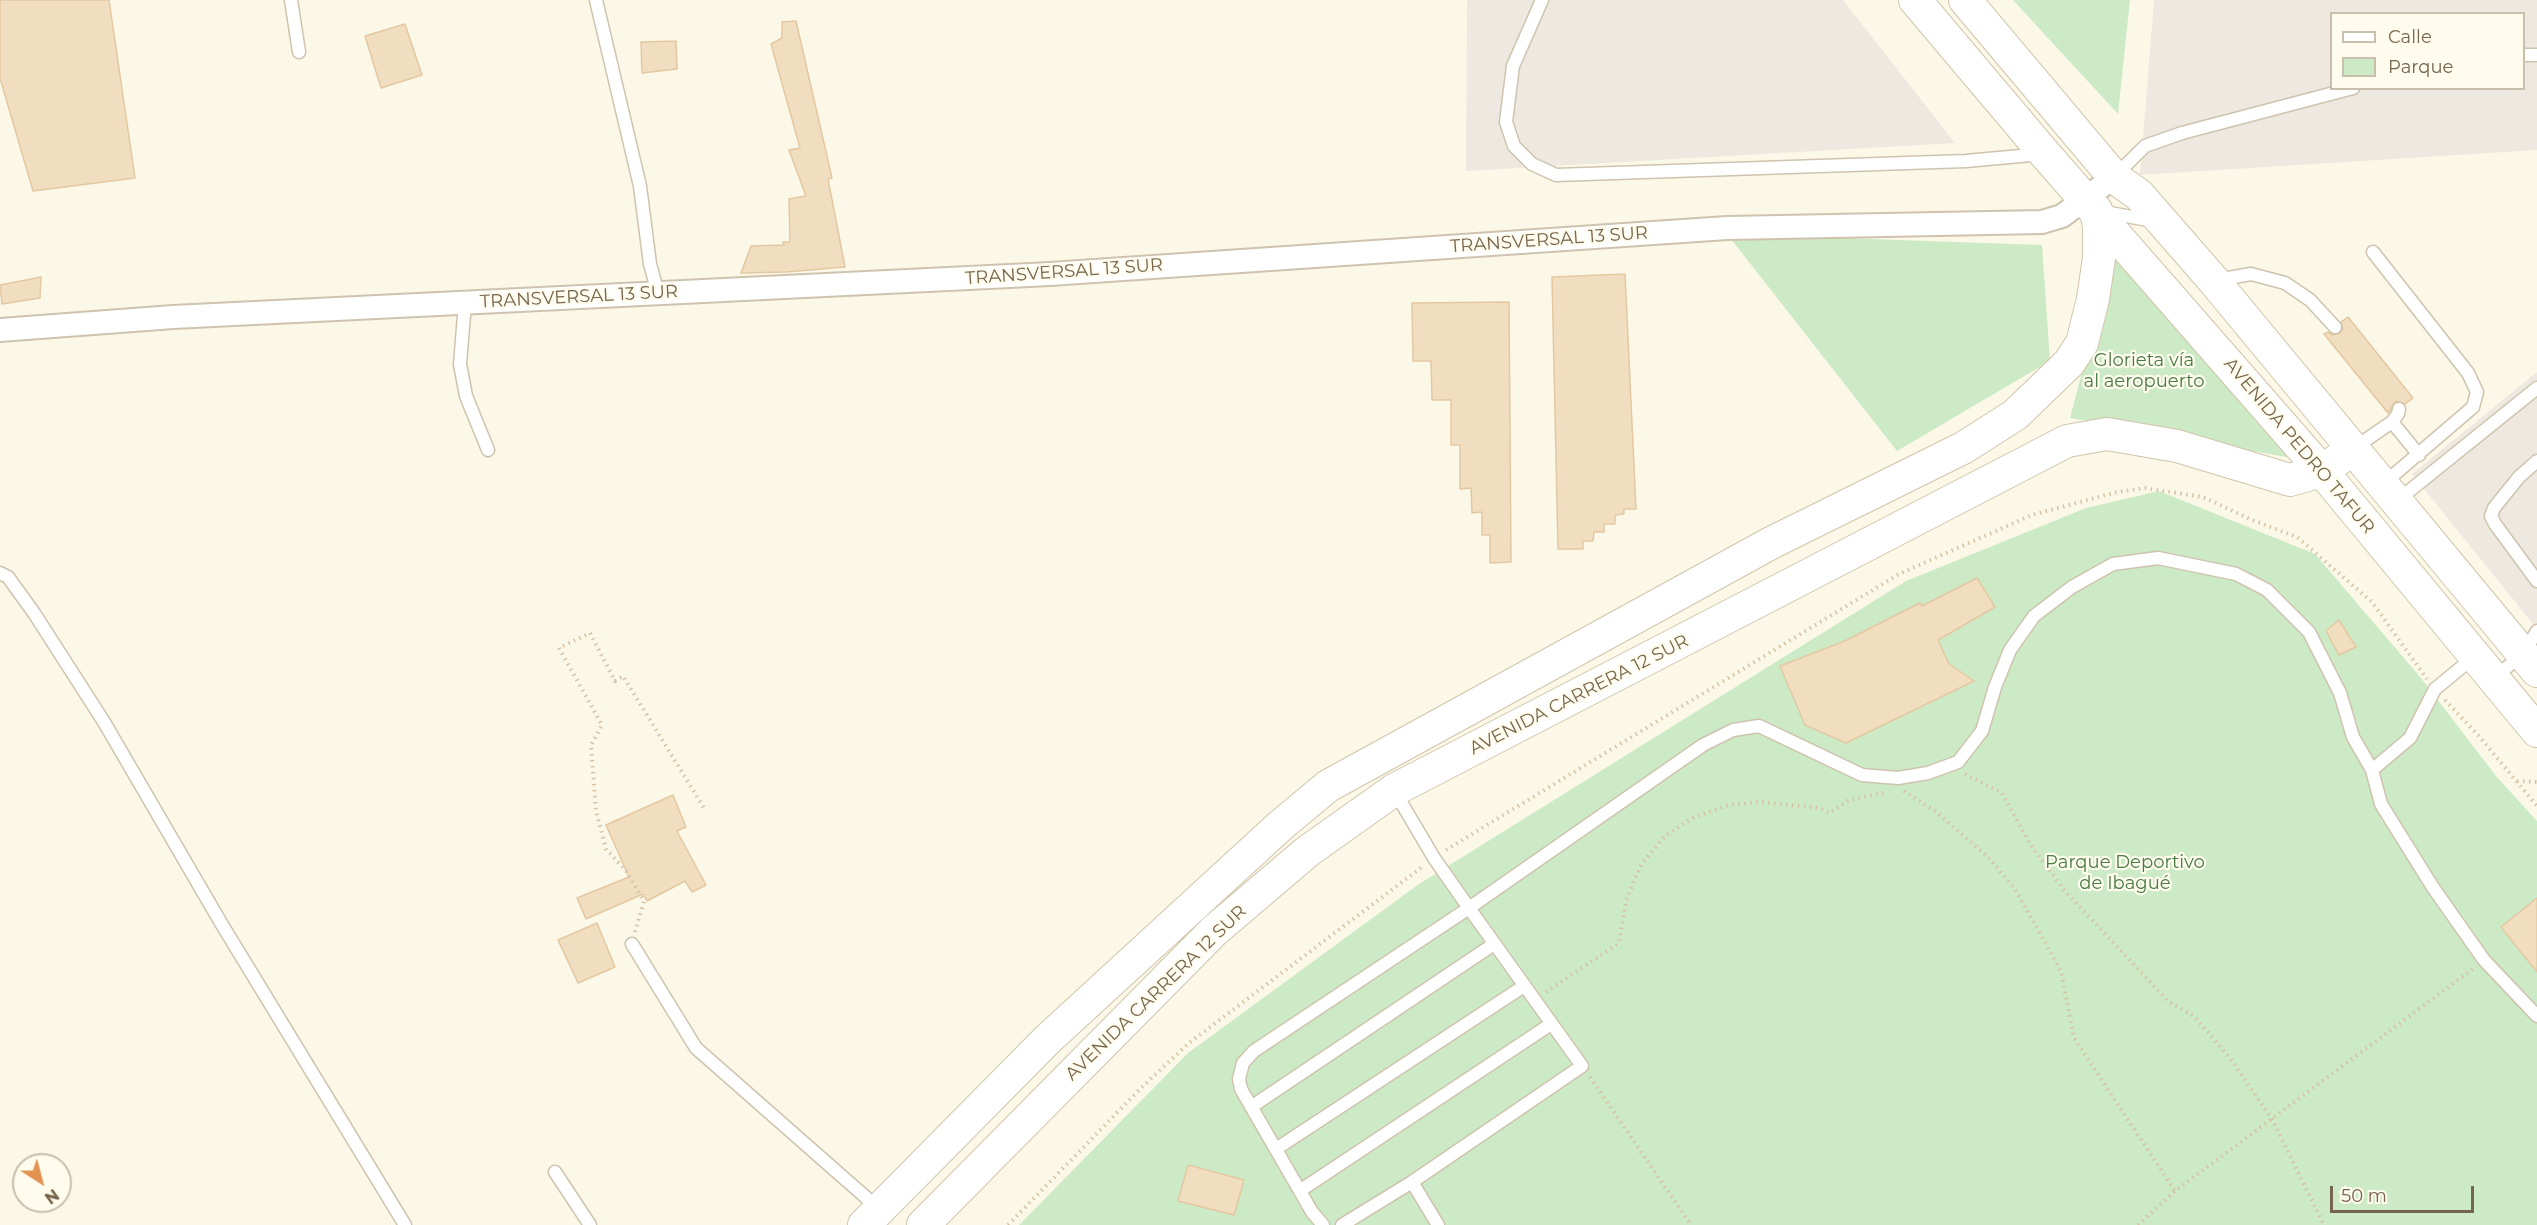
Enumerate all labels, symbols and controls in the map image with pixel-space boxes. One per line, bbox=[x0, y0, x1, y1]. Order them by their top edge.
legend bbox=[2330, 12, 2525, 90]
text: Calle bbox=[2388, 26, 2432, 48]
text: Parque bbox=[2388, 56, 2453, 78]
street label: TRANSVERSAL 13 SUR bbox=[1449, 222, 1649, 258]
street label: TRANSVERSAL 13 SUR bbox=[964, 254, 1164, 290]
street label: TRANSVERSAL 13 SUR bbox=[479, 281, 679, 313]
park label: Glorieta vía al aeropuerto bbox=[2084, 350, 2204, 392]
street label: AVENIDA PEDRO TAFUR bbox=[2219, 354, 2379, 538]
street label: AVENIDA CARRERA 12 SUR bbox=[1466, 630, 1692, 760]
park label: Parque Deportivo de Ibagué bbox=[2045, 852, 2205, 894]
street label: AVENIDA CARRERA 12 SUR bbox=[1061, 901, 1251, 1085]
north arrow bbox=[12, 1153, 72, 1213]
scale bar bbox=[2333, 1174, 2477, 1212]
text: N bbox=[41, 1185, 63, 1208]
text: 50 m bbox=[2341, 1185, 2387, 1207]

